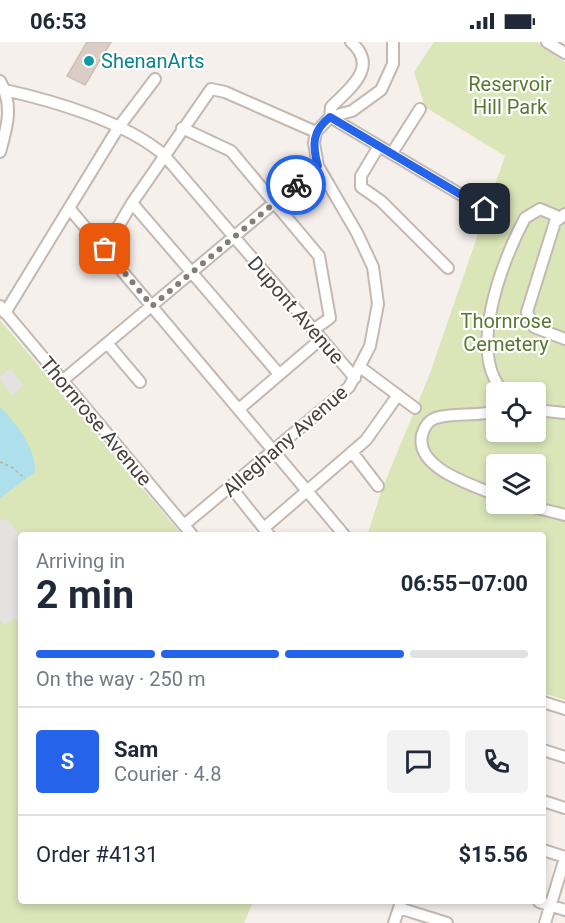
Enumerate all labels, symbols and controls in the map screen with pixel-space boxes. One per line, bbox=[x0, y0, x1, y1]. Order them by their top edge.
text: 06:53 bbox=[30, 9, 87, 34]
place label: ShenanArts bbox=[101, 49, 205, 73]
marker: ShenanArts bbox=[82, 54, 96, 68]
park label: Reservoir Hill Park bbox=[468, 72, 552, 119]
courier bbox=[266, 155, 326, 215]
icon: bike bbox=[280, 169, 313, 202]
pin bbox=[459, 183, 510, 234]
icon: home bbox=[468, 192, 501, 225]
pin bbox=[79, 223, 130, 274]
icon: bag bbox=[88, 232, 121, 265]
street label: Dupont Avenue bbox=[243, 251, 349, 369]
park label: Thornrose Cemetery bbox=[460, 309, 552, 356]
street label: Thornrose Avenue bbox=[35, 351, 157, 491]
street label: Alleghany Avenue bbox=[218, 380, 352, 502]
map controls bbox=[486, 382, 546, 514]
button: locate bbox=[486, 382, 546, 442]
button: layers bbox=[486, 454, 546, 514]
text: Arriving in bbox=[36, 549, 125, 573]
text: 06:55–07:00 bbox=[401, 571, 528, 596]
text: 2 min bbox=[36, 572, 134, 618]
text: On the way · 250 m bbox=[36, 667, 205, 691]
button: chat bbox=[387, 730, 450, 793]
button: phone bbox=[465, 730, 528, 793]
text: Sam bbox=[114, 737, 158, 762]
text: S bbox=[61, 749, 74, 774]
text: Courier · 4.8 bbox=[114, 762, 221, 786]
text: Order #4131 bbox=[36, 842, 158, 867]
text: $15.56 bbox=[459, 842, 528, 867]

